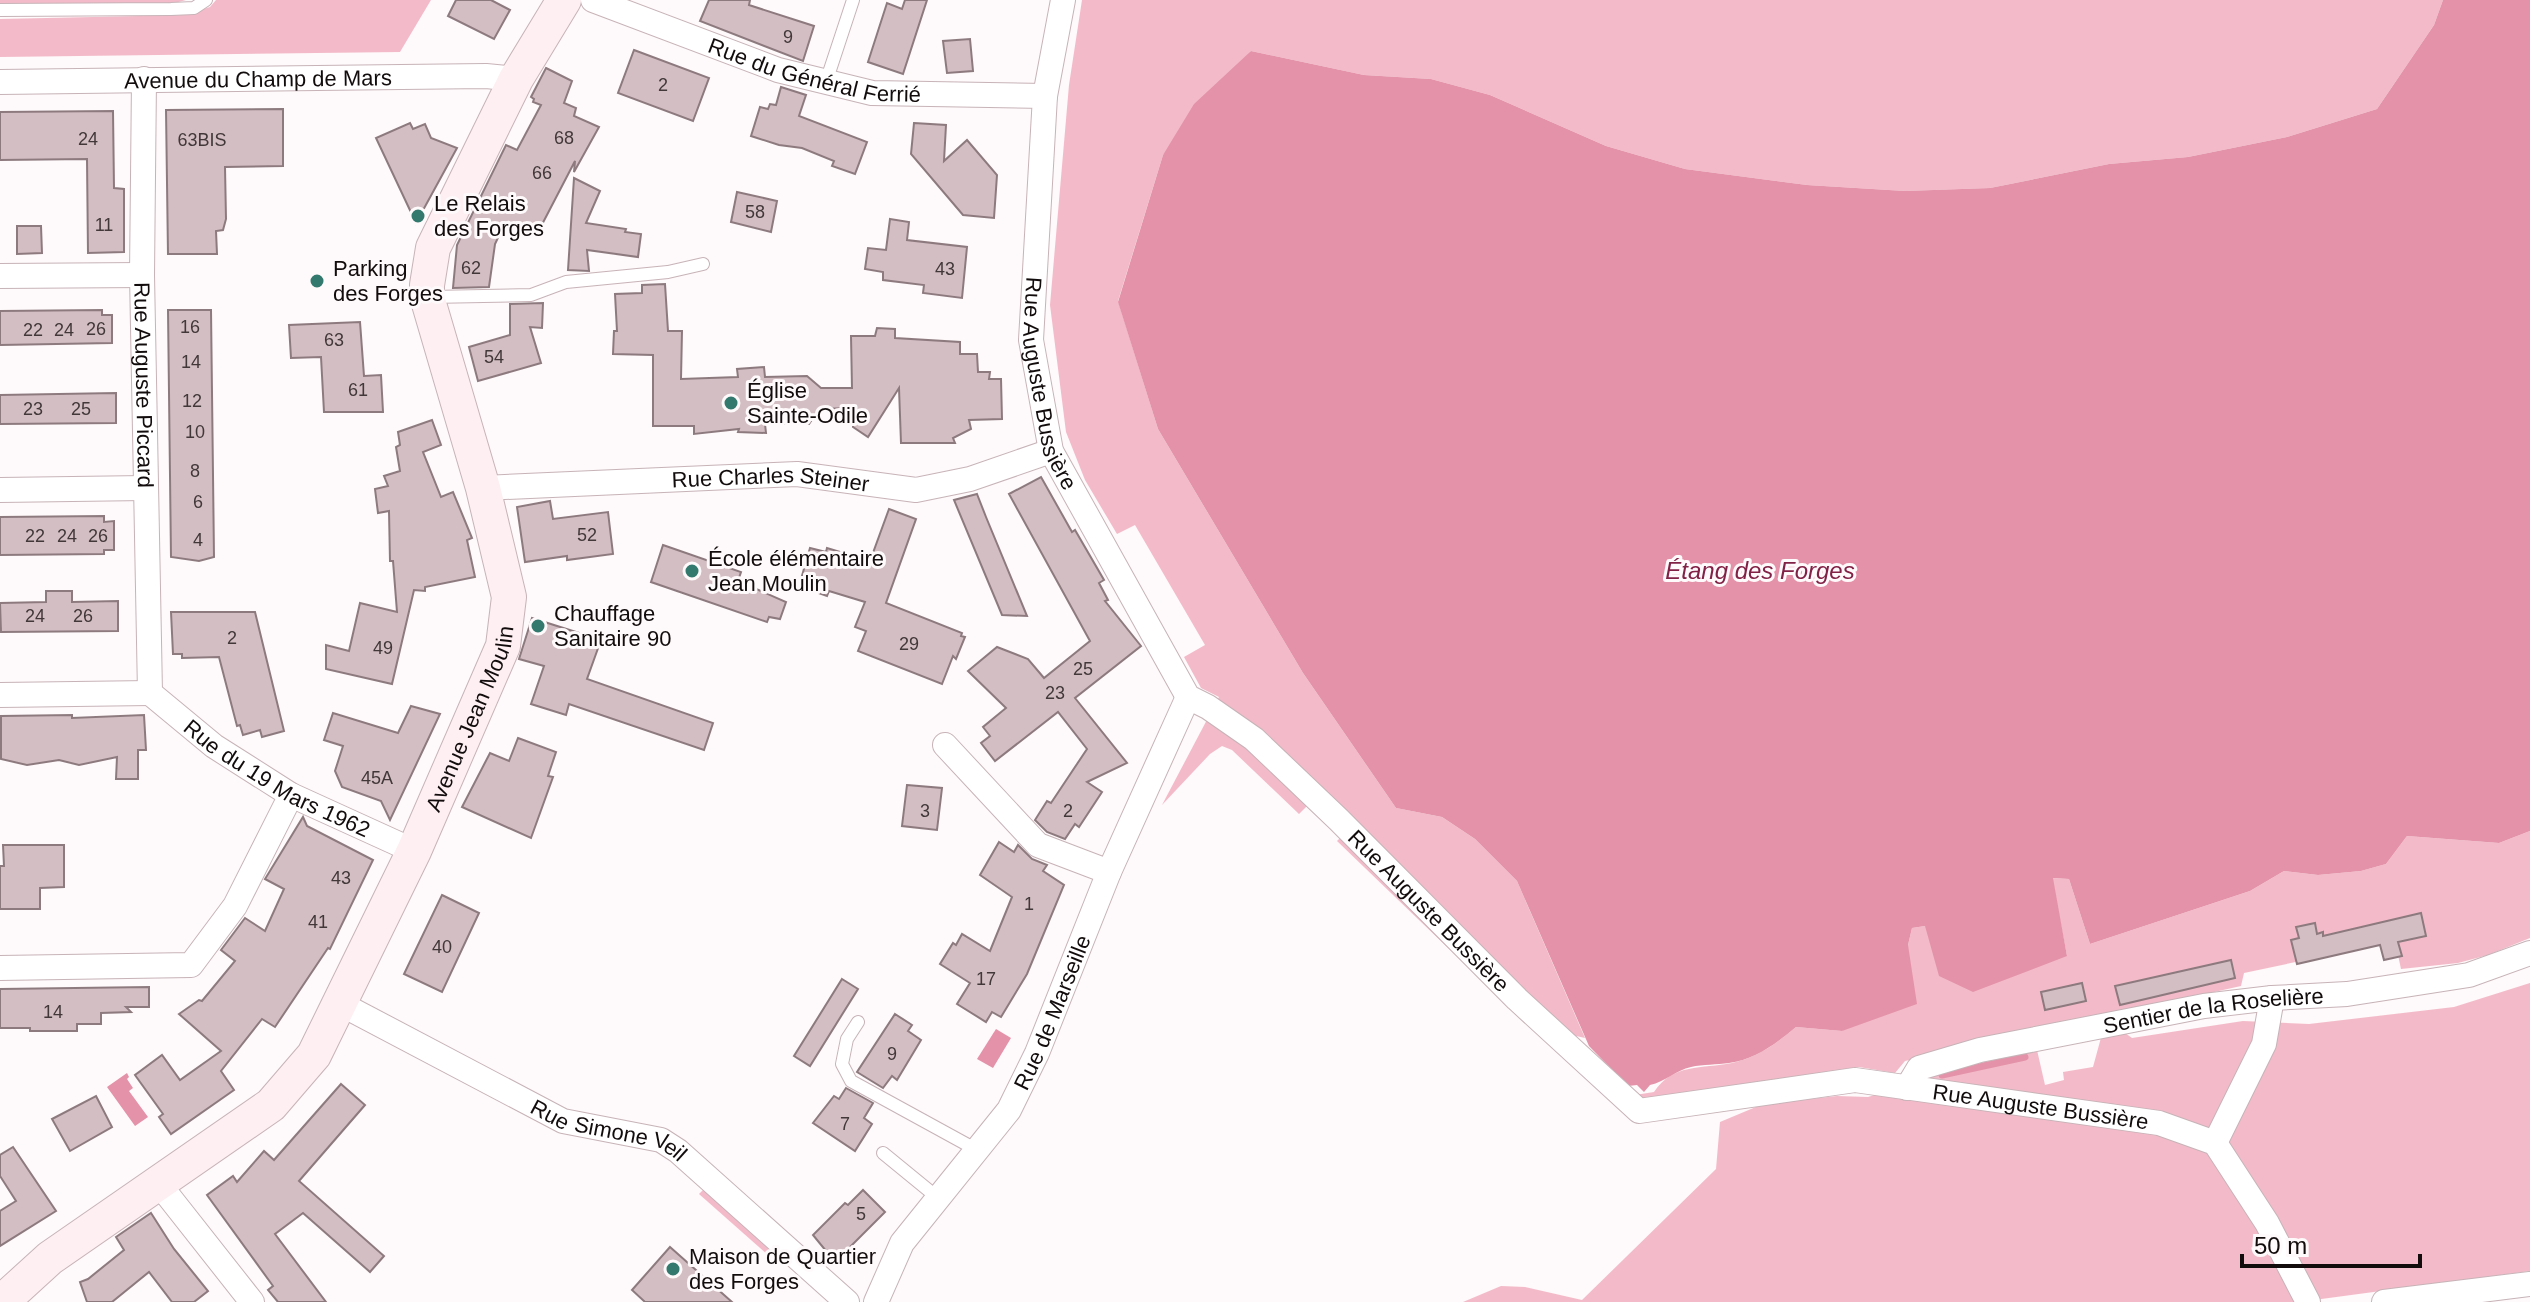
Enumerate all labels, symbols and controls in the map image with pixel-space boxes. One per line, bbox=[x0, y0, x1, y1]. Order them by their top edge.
house number: 9 bbox=[783, 27, 793, 47]
street label: Rue du Général Ferrié bbox=[705, 33, 921, 107]
street label: Avenue du Champ de Mars bbox=[124, 65, 392, 93]
house number: 2 bbox=[658, 75, 668, 95]
house number: 68 bbox=[554, 128, 574, 148]
house number: 24 bbox=[78, 129, 98, 149]
house number: 63BIS bbox=[177, 130, 227, 150]
house number: 66 bbox=[532, 163, 552, 183]
place label: Le Relais des Forges bbox=[434, 191, 544, 241]
house number: 58 bbox=[745, 202, 765, 222]
marker: Le Relais des Forges bbox=[409, 207, 427, 225]
house number: 11 bbox=[95, 215, 113, 235]
place label: Parking des Forges bbox=[333, 256, 443, 306]
house number: 62 bbox=[461, 258, 481, 278]
house number: 43 bbox=[935, 259, 955, 279]
marker: Parking des Forges bbox=[308, 272, 326, 290]
street label: Rue Auguste Bussière bbox=[1018, 276, 1082, 494]
street label: Rue Auguste Piccard bbox=[129, 282, 158, 488]
house number: 16 bbox=[180, 317, 200, 337]
house number: 26 bbox=[86, 319, 106, 339]
house number: 22 bbox=[23, 320, 43, 340]
house number: 24 bbox=[54, 320, 74, 340]
house number: 63 bbox=[324, 330, 344, 350]
house number: 54 bbox=[484, 347, 504, 367]
house number: 14 bbox=[181, 352, 201, 372]
place label: Église Sainte-Odile bbox=[747, 378, 868, 428]
house number: 61 bbox=[348, 380, 368, 400]
house number: 12 bbox=[182, 391, 202, 411]
marker: Église Sainte-Odile bbox=[722, 394, 740, 412]
house number: 23 bbox=[23, 399, 43, 419]
house number: 25 bbox=[71, 399, 91, 419]
house number: 10 bbox=[185, 422, 205, 442]
house number: 8 bbox=[190, 461, 200, 481]
street label: Rue Charles Steiner bbox=[671, 462, 871, 497]
house number: 6 bbox=[193, 492, 203, 512]
house number: 52 bbox=[577, 525, 597, 545]
house number: 22 bbox=[25, 526, 45, 546]
house number: 24 bbox=[57, 526, 77, 546]
house number: 26 bbox=[88, 526, 108, 546]
house number: 4 bbox=[193, 530, 203, 550]
place label: École élémentaire Jean Moulin bbox=[708, 546, 884, 596]
water label: Étang des Forges bbox=[1665, 557, 1855, 584]
marker: École élémentaire Jean Moulin bbox=[683, 562, 701, 580]
place label: Chauffage Sanitaire 90 bbox=[554, 601, 671, 651]
house number: 24 bbox=[25, 606, 45, 626]
house number: 26 bbox=[73, 606, 93, 626]
marker: Chauffage Sanitaire 90 bbox=[529, 617, 547, 635]
street label: Avenue Jean Moulin bbox=[421, 624, 518, 815]
house number: 2 bbox=[227, 628, 237, 648]
house number: 29 bbox=[899, 634, 919, 654]
house number: 49 bbox=[373, 638, 393, 658]
house number: 25 bbox=[1073, 659, 1093, 679]
house number: 23 bbox=[1045, 683, 1065, 703]
street label: Rue du 19 Mars 1962 bbox=[179, 714, 374, 842]
house number: 45A bbox=[361, 768, 393, 788]
house number: 3 bbox=[920, 801, 930, 821]
house number: 2 bbox=[1063, 801, 1073, 821]
street label: Rue Auguste Bussière bbox=[1343, 825, 1514, 997]
house number: 43 bbox=[331, 868, 351, 888]
house number: 1 bbox=[1024, 894, 1034, 914]
house number: 41 bbox=[308, 912, 328, 932]
street label: Rue de Marseille bbox=[1009, 932, 1096, 1094]
house number: 40 bbox=[432, 937, 452, 957]
house number: 17 bbox=[976, 969, 996, 989]
street label: Sentier de la Roselière bbox=[2101, 983, 2324, 1039]
house number: 14 bbox=[43, 1002, 63, 1022]
house number: 9 bbox=[887, 1044, 897, 1064]
street label: Rue Auguste Bussière bbox=[1931, 1079, 2150, 1134]
street label: Rue Simone Veil bbox=[526, 1094, 692, 1166]
house number: 7 bbox=[840, 1114, 850, 1134]
house number: 5 bbox=[856, 1204, 866, 1224]
scale bar bbox=[2242, 1218, 2420, 1268]
text: 50 m bbox=[2254, 1232, 2307, 1259]
place label: Maison de Quartier des Forges bbox=[689, 1244, 876, 1294]
marker: Maison de Quartier des Forges bbox=[664, 1260, 682, 1278]

